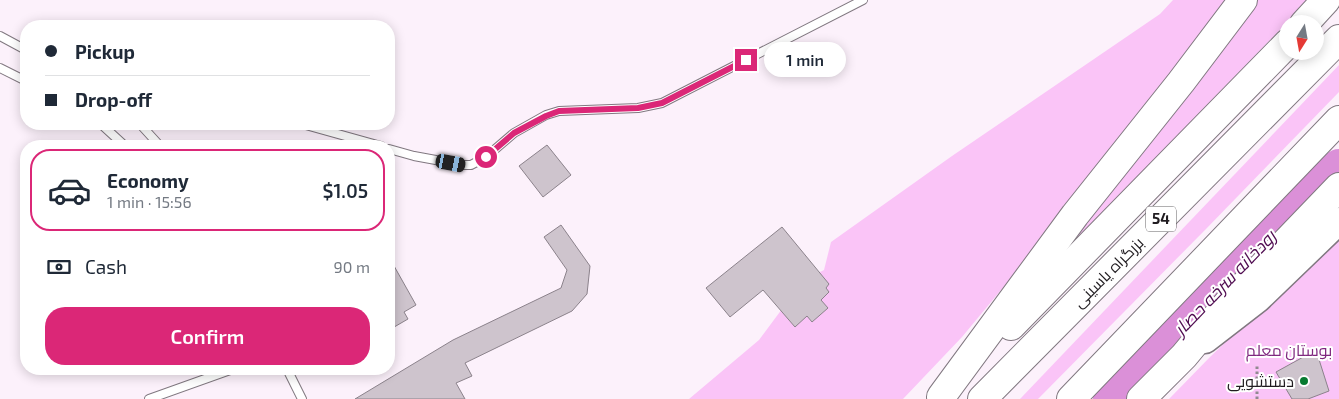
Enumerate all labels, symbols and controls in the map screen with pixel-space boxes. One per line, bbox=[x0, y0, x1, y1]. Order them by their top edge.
north arrow bbox=[1279, 15, 1324, 60]
map controls bbox=[1279, 15, 1324, 60]
text: Pickup bbox=[75, 40, 135, 63]
callout: 1 min bbox=[764, 42, 846, 78]
route end bbox=[735, 49, 757, 71]
text: 1 min bbox=[786, 50, 824, 69]
text: Drop-off bbox=[75, 88, 152, 111]
route start bbox=[475, 146, 497, 168]
car bbox=[434, 153, 467, 173]
icon: car bbox=[47, 168, 92, 213]
text: Economy bbox=[107, 169, 189, 192]
text: $1.05 bbox=[323, 179, 368, 202]
text: 1 min · 15:56 bbox=[107, 192, 192, 211]
road number: 54 bbox=[1146, 206, 1176, 232]
water label: رودخانه سرخه حصار bbox=[1167, 224, 1281, 341]
street label: بزرگراه یاسینی bbox=[1068, 232, 1148, 312]
icon: cash bbox=[45, 253, 73, 281]
text: Cash bbox=[85, 255, 127, 278]
text: 90 m bbox=[334, 257, 370, 276]
button: Confirm bbox=[45, 307, 370, 365]
park label: بوستان معلم bbox=[1246, 340, 1332, 362]
place label: دستشویی bbox=[1227, 371, 1294, 392]
marker: دستشویی bbox=[1298, 375, 1310, 387]

